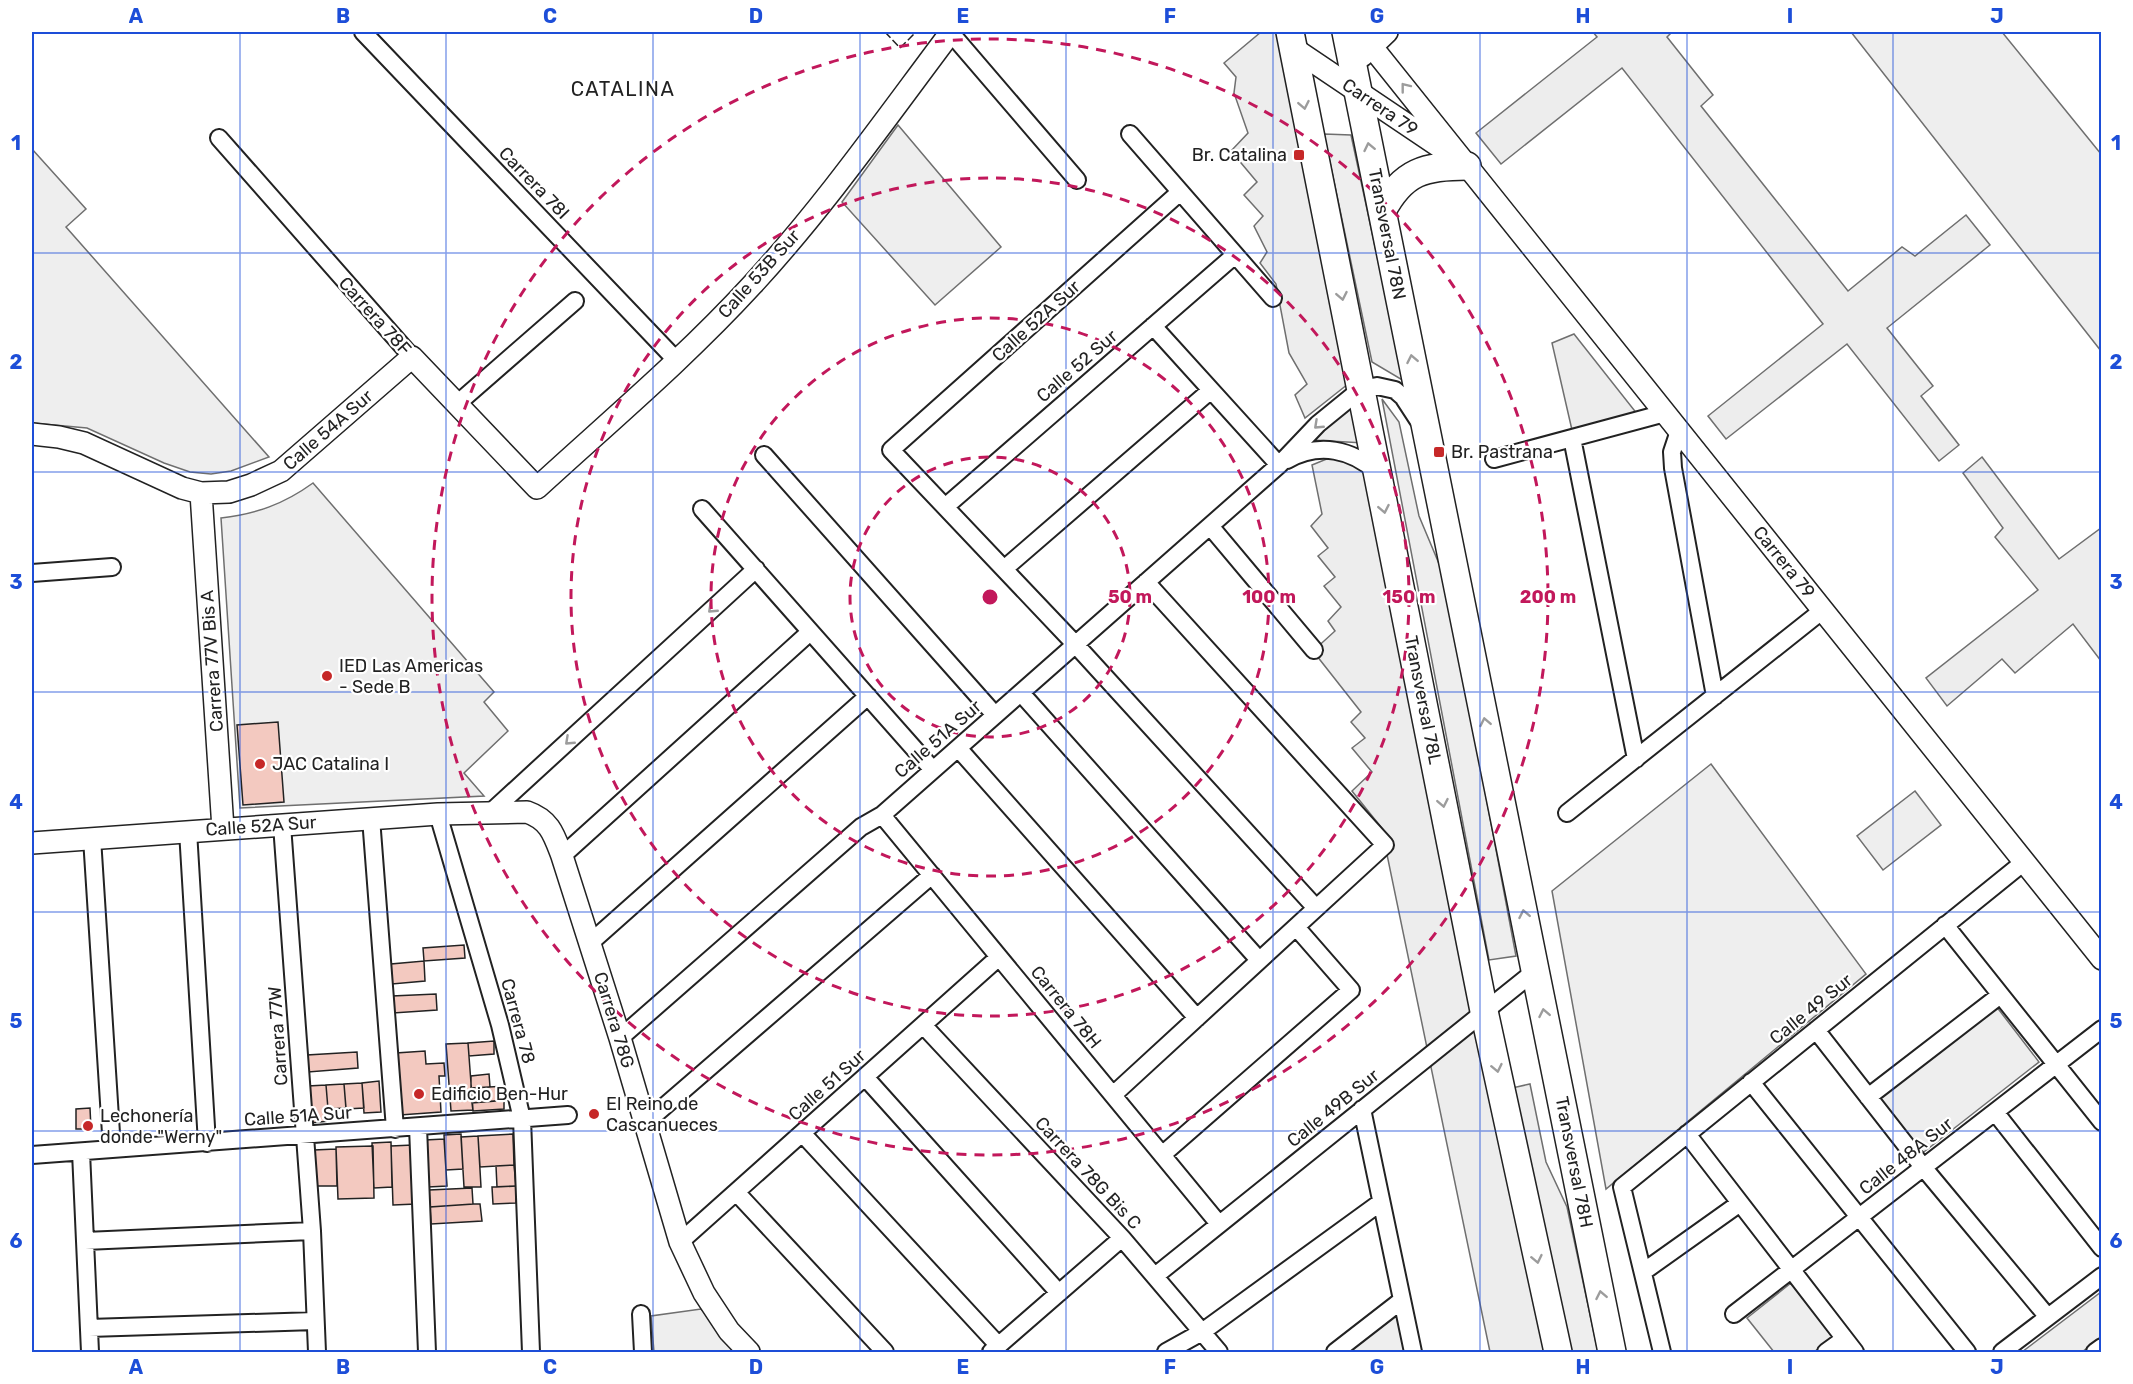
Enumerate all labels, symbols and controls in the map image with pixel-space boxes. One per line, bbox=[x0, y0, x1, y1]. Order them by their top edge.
text: A bbox=[129, 4, 144, 28]
text: B bbox=[336, 4, 350, 28]
text: C bbox=[543, 4, 557, 28]
text: D bbox=[749, 4, 763, 28]
text: E bbox=[957, 4, 969, 28]
text: F bbox=[1164, 4, 1176, 28]
text: G bbox=[1370, 4, 1384, 28]
text: H bbox=[1576, 4, 1590, 28]
text: I bbox=[1787, 4, 1793, 28]
text: J bbox=[1990, 4, 2004, 28]
street label: Carrera 79 bbox=[1338, 74, 1422, 140]
district label: CATALINA bbox=[571, 77, 675, 101]
one-way arrow bbox=[1401, 83, 1412, 94]
one-way arrow bbox=[1297, 100, 1310, 110]
text: 1 bbox=[11, 131, 21, 155]
text: 1 bbox=[2111, 131, 2121, 155]
street label: Carrera 78I bbox=[494, 142, 574, 224]
one-way arrow bbox=[1363, 142, 1376, 152]
place label: Br. Catalina bbox=[1192, 144, 1287, 166]
marker: Br. Catalina bbox=[1292, 148, 1306, 162]
street label: Transversal 78N bbox=[1364, 167, 1410, 301]
street label: Calle 53B Sur bbox=[713, 225, 805, 323]
street label: Carrera 78F bbox=[334, 272, 416, 360]
street label: Calle 52A Sur bbox=[987, 275, 1085, 366]
one-way arrow bbox=[1335, 291, 1348, 301]
street label: Calle 52 Sur bbox=[1032, 325, 1122, 407]
text: 2 bbox=[10, 350, 23, 374]
text: 2 bbox=[2110, 350, 2123, 374]
one-way arrow bbox=[1406, 354, 1419, 364]
street label: Calle 54A Sur bbox=[279, 385, 378, 475]
one-way arrow bbox=[1314, 418, 1325, 429]
place label: Br. Pastrana bbox=[1451, 441, 1553, 463]
marker: Br. Pastrana bbox=[1432, 445, 1446, 459]
one-way arrow bbox=[1377, 503, 1390, 513]
street label: Carrera 79 bbox=[1748, 521, 1820, 603]
text: 3 bbox=[9, 570, 23, 594]
text: 3 bbox=[2109, 570, 2123, 594]
text: 50 m bbox=[1108, 586, 1152, 608]
text: 100 m bbox=[1242, 586, 1296, 608]
text: 150 m bbox=[1382, 586, 1436, 608]
text: 200 m bbox=[1520, 586, 1576, 608]
centre of rings bbox=[980, 587, 1000, 607]
street label: Carrera 77V Bis A bbox=[196, 589, 228, 733]
one-way arrow bbox=[709, 602, 719, 613]
street label: Transversal 78L bbox=[1400, 634, 1446, 766]
place label: IED Las Americas - Sede B bbox=[339, 655, 483, 698]
marker: IED Las Americas - Sede B bbox=[320, 669, 334, 683]
street label: Calle 51A Sur bbox=[890, 695, 986, 783]
one-way arrow bbox=[1479, 718, 1492, 728]
one-way arrow bbox=[565, 734, 575, 745]
place label: JAC Catalina I bbox=[272, 753, 389, 775]
marker: JAC Catalina I bbox=[253, 757, 267, 771]
text: 4 bbox=[9, 790, 23, 814]
text: 4 bbox=[2109, 790, 2123, 814]
one-way arrow bbox=[1436, 797, 1449, 807]
street label: Calle 52A Sur bbox=[205, 811, 317, 841]
one-way arrow bbox=[1518, 909, 1531, 919]
street label: Carrera 78H bbox=[1026, 961, 1106, 1053]
street label: Carrera 78G bbox=[589, 969, 639, 1071]
street label: Calle 49 Sur bbox=[1765, 969, 1857, 1049]
street label: Carrera 78 bbox=[496, 976, 540, 1066]
street label: Carrera 77W bbox=[264, 986, 292, 1086]
text: 5 bbox=[10, 1009, 23, 1033]
one-way arrow bbox=[1538, 1009, 1551, 1019]
text: 5 bbox=[2110, 1009, 2123, 1033]
street label: Calle 51 Sur bbox=[784, 1044, 870, 1125]
one-way arrow bbox=[1490, 1063, 1503, 1073]
street label: Calle 49B Sur bbox=[1282, 1064, 1384, 1152]
place label: Edificio Ben-Hur bbox=[431, 1083, 568, 1105]
marker: Edificio Ben-Hur bbox=[412, 1087, 426, 1101]
place label: El Reino de Cascanueces bbox=[606, 1093, 718, 1136]
street label: Transversal 78H bbox=[1550, 1094, 1598, 1230]
street label: Calle 51A Sur bbox=[243, 1101, 353, 1131]
place label: Lechonería donde "Werny" bbox=[100, 1105, 222, 1148]
marker: El Reino de Cascanueces bbox=[587, 1107, 601, 1121]
street label: Carrera 78G Bis C bbox=[1030, 1112, 1146, 1234]
street label: Calle 48A Sur bbox=[1855, 1113, 1957, 1199]
marker: Lechonería donde "Werny" bbox=[81, 1119, 95, 1133]
text: 6 bbox=[9, 1229, 23, 1253]
text: 6 bbox=[2109, 1229, 2123, 1253]
one-way arrow bbox=[1530, 1253, 1543, 1263]
one-way arrow bbox=[1595, 1290, 1608, 1300]
text: A bbox=[129, 1355, 144, 1379]
text: B bbox=[336, 1355, 350, 1379]
text: C bbox=[543, 1355, 557, 1379]
text: D bbox=[749, 1355, 763, 1379]
text: E bbox=[957, 1355, 969, 1379]
text: F bbox=[1164, 1355, 1176, 1379]
text: G bbox=[1370, 1355, 1384, 1379]
text: H bbox=[1576, 1355, 1590, 1379]
text: I bbox=[1787, 1355, 1793, 1379]
text: J bbox=[1990, 1355, 2004, 1379]

